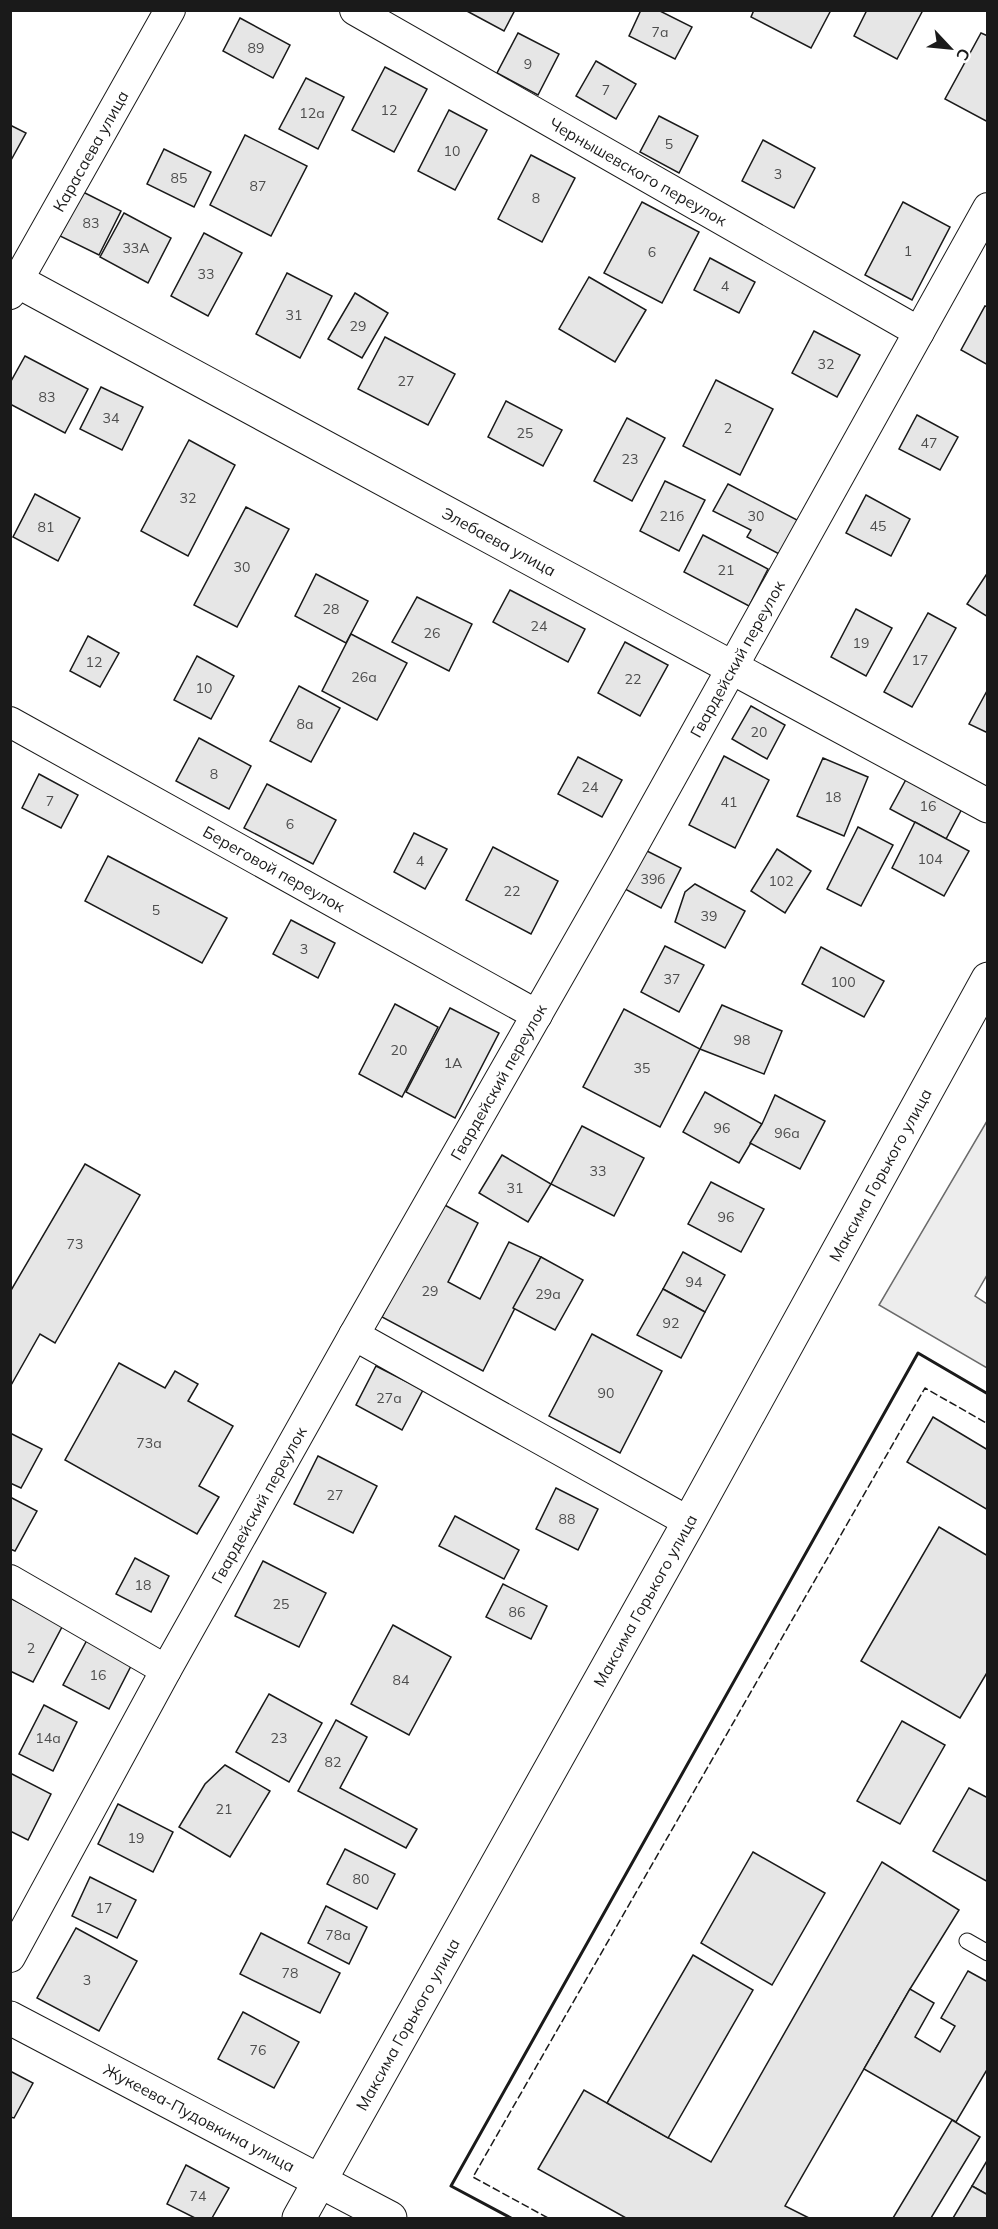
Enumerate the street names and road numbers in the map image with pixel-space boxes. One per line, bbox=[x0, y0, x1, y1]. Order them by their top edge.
street label: Карасаева улица bbox=[48, 87, 133, 215]
street label: Чернышевского переулок bbox=[546, 113, 731, 230]
street label: Элебаева улица bbox=[439, 503, 560, 580]
street label: Гвардейский переулок bbox=[685, 576, 789, 741]
street label: Береговой переулок bbox=[200, 821, 349, 916]
street label: Гвардейский переулок bbox=[446, 1000, 551, 1164]
street label: Максима Горького улица bbox=[824, 1085, 936, 1265]
street label: Гвардейский переулок bbox=[207, 1423, 311, 1587]
street label: Максима Горького улица bbox=[589, 1511, 701, 1690]
street label: Максима Горького улица bbox=[351, 1935, 464, 2114]
street label: Жукеева-Пудовкина улица bbox=[100, 2059, 298, 2176]

